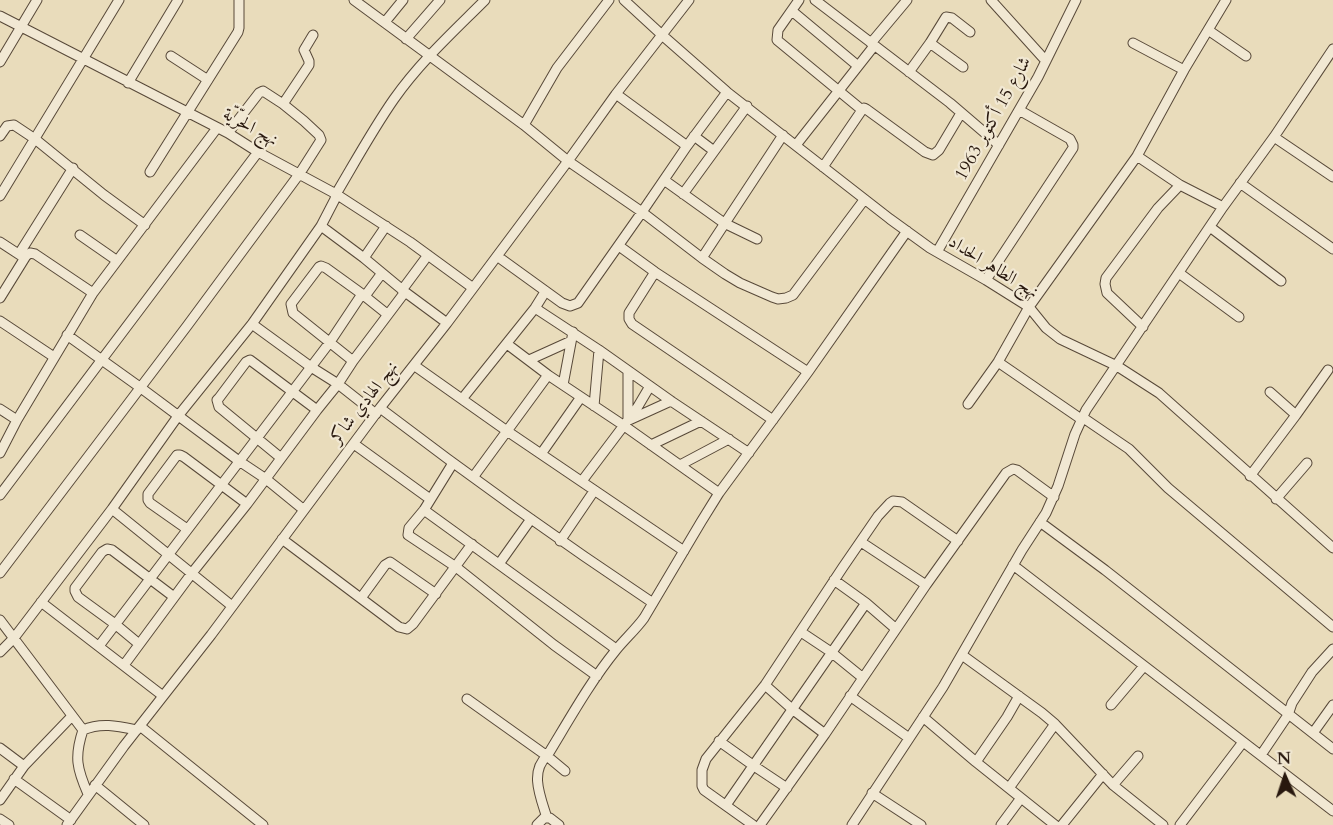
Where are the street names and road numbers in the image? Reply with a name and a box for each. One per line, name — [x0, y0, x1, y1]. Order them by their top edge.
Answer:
street label: شارع 15 أكتوبر 1963 — [951, 54, 1037, 184]
street label: نهج الحرّيّة — [219, 104, 281, 152]
street label: نهج الطاهر الحداد — [944, 232, 1042, 304]
street label: نهج الهادي شاكر — [326, 358, 404, 448]

